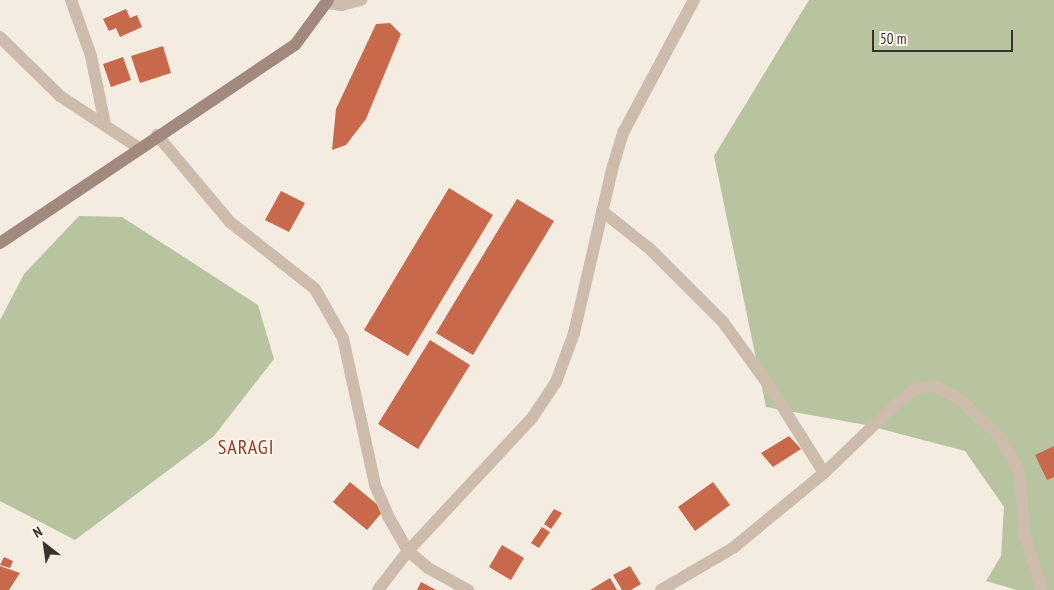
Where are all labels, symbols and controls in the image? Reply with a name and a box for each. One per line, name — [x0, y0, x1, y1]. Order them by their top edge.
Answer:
scale bar — [874, 20, 1015, 52]
text: 50 m — [880, 29, 906, 48]
district label: SARAGI — [217, 435, 275, 459]
north arrow — [20, 520, 70, 570]
text: N — [30, 522, 45, 542]

